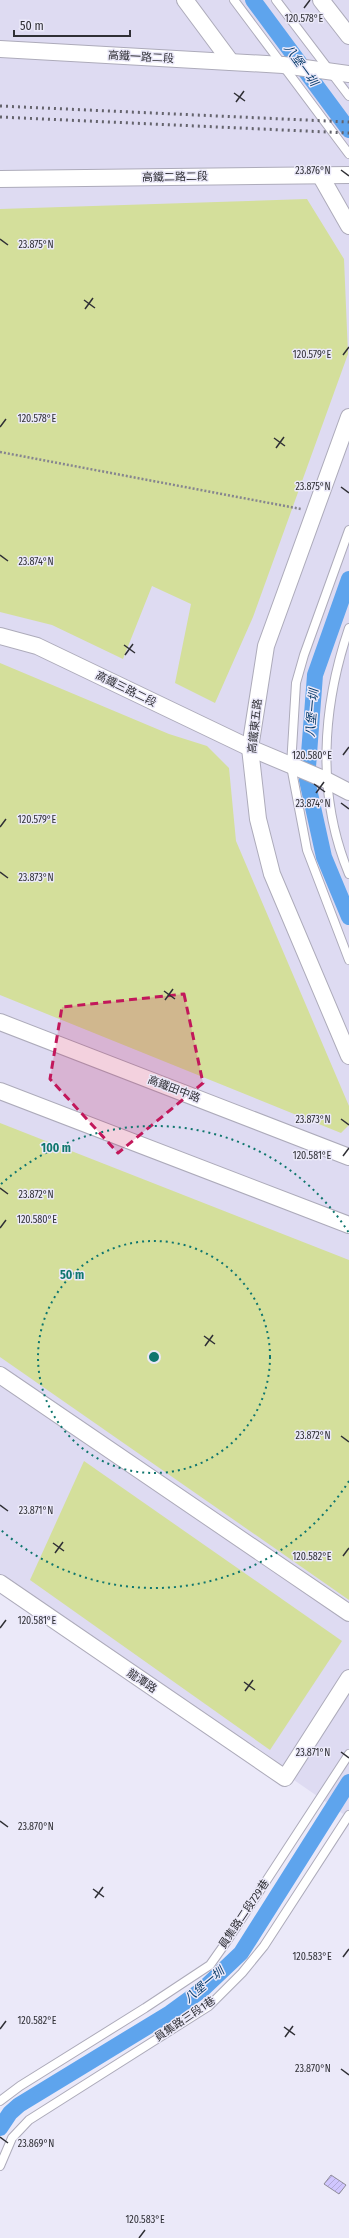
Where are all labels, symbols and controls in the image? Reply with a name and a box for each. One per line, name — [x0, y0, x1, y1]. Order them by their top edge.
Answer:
scale bar — [14, 12, 130, 38]
text: 120.578°E — [285, 13, 323, 25]
text: 50 m — [20, 19, 44, 33]
water label: 八堡一圳 — [281, 41, 322, 90]
street label: 高鐵一路二段 — [108, 49, 174, 65]
text: 23.876°N — [295, 165, 331, 177]
street label: 高鐵二路二段 — [142, 170, 208, 184]
text: 23.875°N — [18, 239, 54, 251]
text: 120.579°E — [293, 349, 331, 361]
text: 120.578°E — [18, 413, 56, 425]
text: 23.875°N — [295, 481, 331, 493]
text: 23.874°N — [18, 556, 54, 568]
street label: 高鐵三路二段 — [93, 669, 159, 709]
water label: 八堡一圳 — [303, 686, 321, 738]
street label: 高鐵東五路 — [246, 698, 264, 754]
text: 120.580°E — [292, 750, 332, 762]
text: 23.874°N — [295, 798, 331, 810]
text: 120.579°E — [18, 814, 56, 826]
text: 23.873°N — [18, 872, 54, 884]
street label: 高鐵田中路 — [146, 1073, 202, 1105]
text: 23.873°N — [295, 1114, 331, 1126]
text: 100 m — [41, 1141, 71, 1155]
text: 120.581°E — [293, 1150, 331, 1162]
text: 23.872°N — [19, 1189, 54, 1201]
text: 120.580°E — [17, 1214, 57, 1226]
text: 50 m — [60, 1268, 84, 1282]
centre of rings — [147, 1350, 161, 1364]
text: 23.872°N — [296, 1430, 331, 1442]
text: 23.871°N — [19, 1505, 53, 1517]
text: 120.582°E — [292, 1551, 332, 1563]
text: 120.581°E — [18, 1615, 56, 1627]
street label: 龍潭路 — [125, 1666, 159, 1696]
text: 23.871°N — [296, 1747, 330, 1759]
text: 23.870°N — [18, 1821, 54, 1833]
street label: 員集路二段729巷 — [216, 1877, 272, 1951]
text: 120.583°E — [292, 1951, 332, 1963]
water label: 八堡一圳 — [181, 1963, 228, 2006]
street label: 員集路三段1巷 — [152, 1994, 218, 2044]
text: 120.582°E — [17, 2015, 57, 2027]
text: 23.870°N — [295, 2063, 331, 2075]
text: 23.869°N — [18, 2138, 54, 2150]
text: 120.583°E — [125, 2214, 165, 2226]

